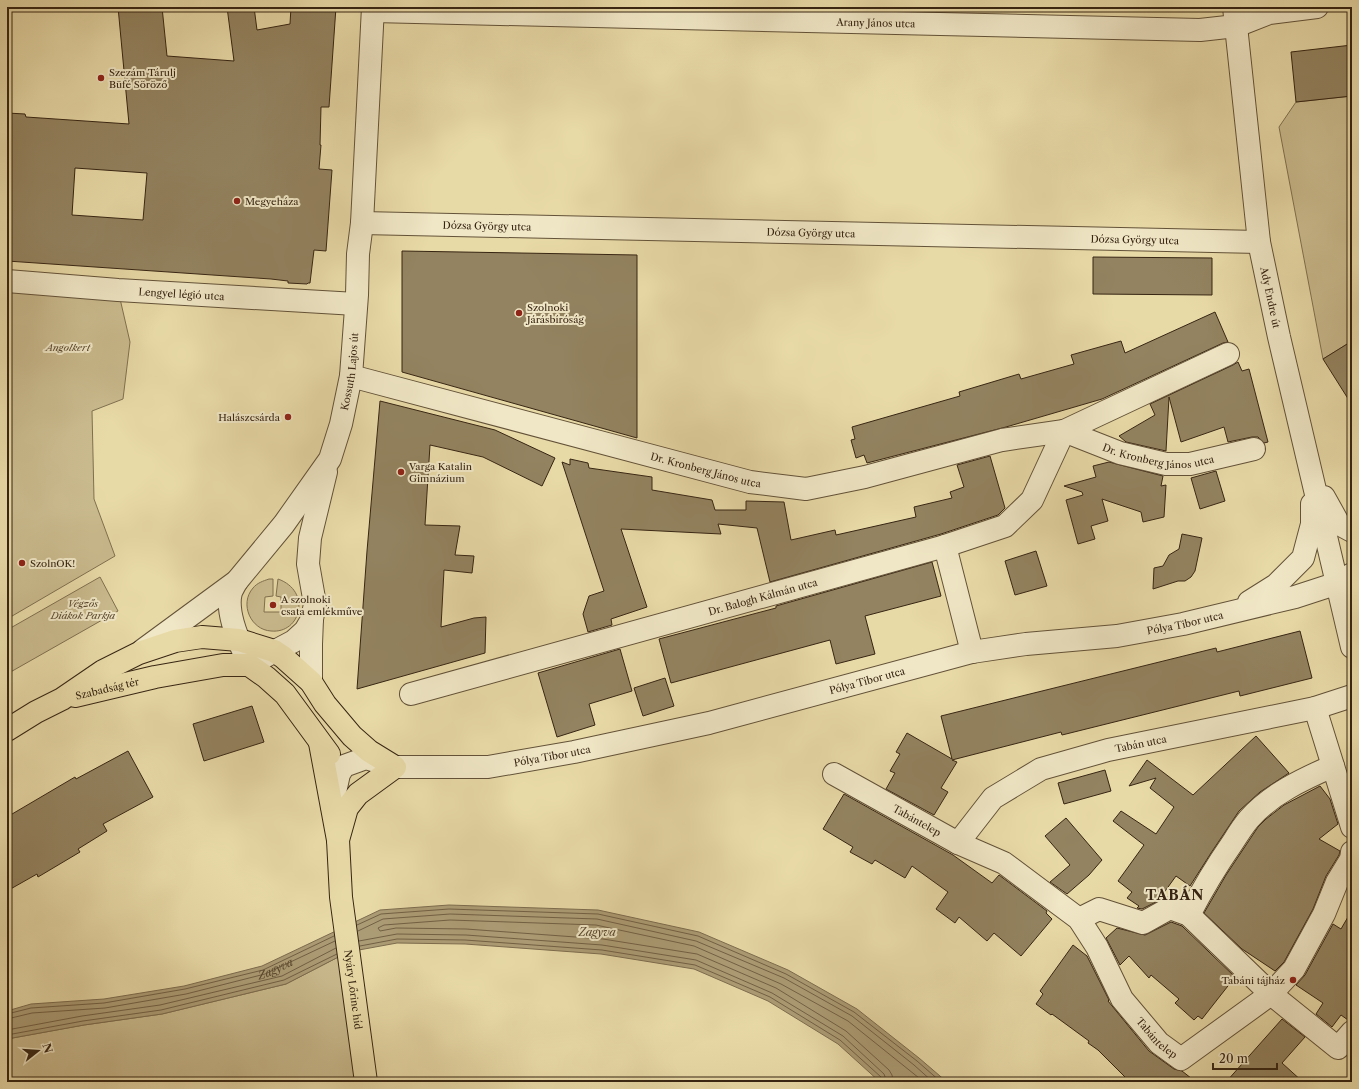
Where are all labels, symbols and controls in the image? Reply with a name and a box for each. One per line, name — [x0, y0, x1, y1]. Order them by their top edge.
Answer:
street label: Arany János utca — [835, 16, 916, 30]
place label: Szezám Tárulj Büfé Söröző — [109, 66, 176, 91]
marker: Szezám Tárulj Büfé Söröző — [96, 73, 106, 83]
place label: Megyeháza — [245, 195, 299, 208]
marker: Megyeháza — [232, 196, 242, 206]
street label: Dózsa György utca — [442, 219, 532, 234]
street label: Dózsa György utca — [766, 226, 856, 240]
street label: Dózsa György utca — [1090, 232, 1180, 247]
street label: Ady Endre út — [1257, 265, 1283, 330]
street label: Lengyel légió utca — [138, 285, 226, 303]
place label: Szolnoki Járásbíróság — [525, 301, 584, 326]
marker: Szolnoki Járásbíróság — [514, 308, 524, 318]
street label: Kossuth Lajos út — [338, 332, 361, 412]
park label: Angolkert — [44, 341, 91, 354]
place label: Halászcsárda — [218, 411, 281, 424]
marker: Halászcsárda — [283, 412, 293, 422]
street label: Dr. Kronberg János utca — [1101, 441, 1216, 471]
street label: Dr. Kronberg János utca — [649, 450, 762, 490]
place label: Varga Katalin Gimnázium — [408, 460, 473, 485]
marker: Varga Katalin Gimnázium — [396, 467, 406, 477]
place label: SzolnOK! — [30, 557, 75, 570]
marker: SzolnOK! — [17, 558, 27, 568]
street label: Dr. Balogh Kálmán utca — [707, 575, 820, 618]
place label: A szolnoki csata emlékműve — [280, 593, 363, 618]
park label: Végzős Diákok Parkja — [50, 597, 115, 622]
marker: A szolnoki csata emlékműve — [268, 600, 278, 610]
street label: Pólya Tibor utca — [1146, 608, 1225, 637]
street label: Pólya Tibor utca — [828, 664, 907, 697]
street label: Szabadság tér — [74, 675, 141, 703]
street label: Tabán utca — [1114, 732, 1168, 755]
street label: Pólya Tibor utca — [513, 742, 592, 769]
street label: Tabántelep — [890, 802, 943, 839]
district label: TABÁN — [1146, 885, 1204, 904]
water label: Zagyva — [577, 925, 616, 939]
street label: Nyáry Lőrinc híd — [341, 949, 365, 1030]
water label: Zagyva — [255, 955, 296, 983]
place label: Tabáni tájház — [1222, 974, 1285, 987]
marker: Tabáni tájház — [1288, 975, 1298, 985]
street label: Tabántelep — [1133, 1015, 1180, 1061]
north arrow — [18, 1031, 58, 1071]
text: N — [39, 1041, 56, 1055]
scale bar — [1213, 1045, 1277, 1071]
text: 20 m — [1219, 1051, 1248, 1066]

